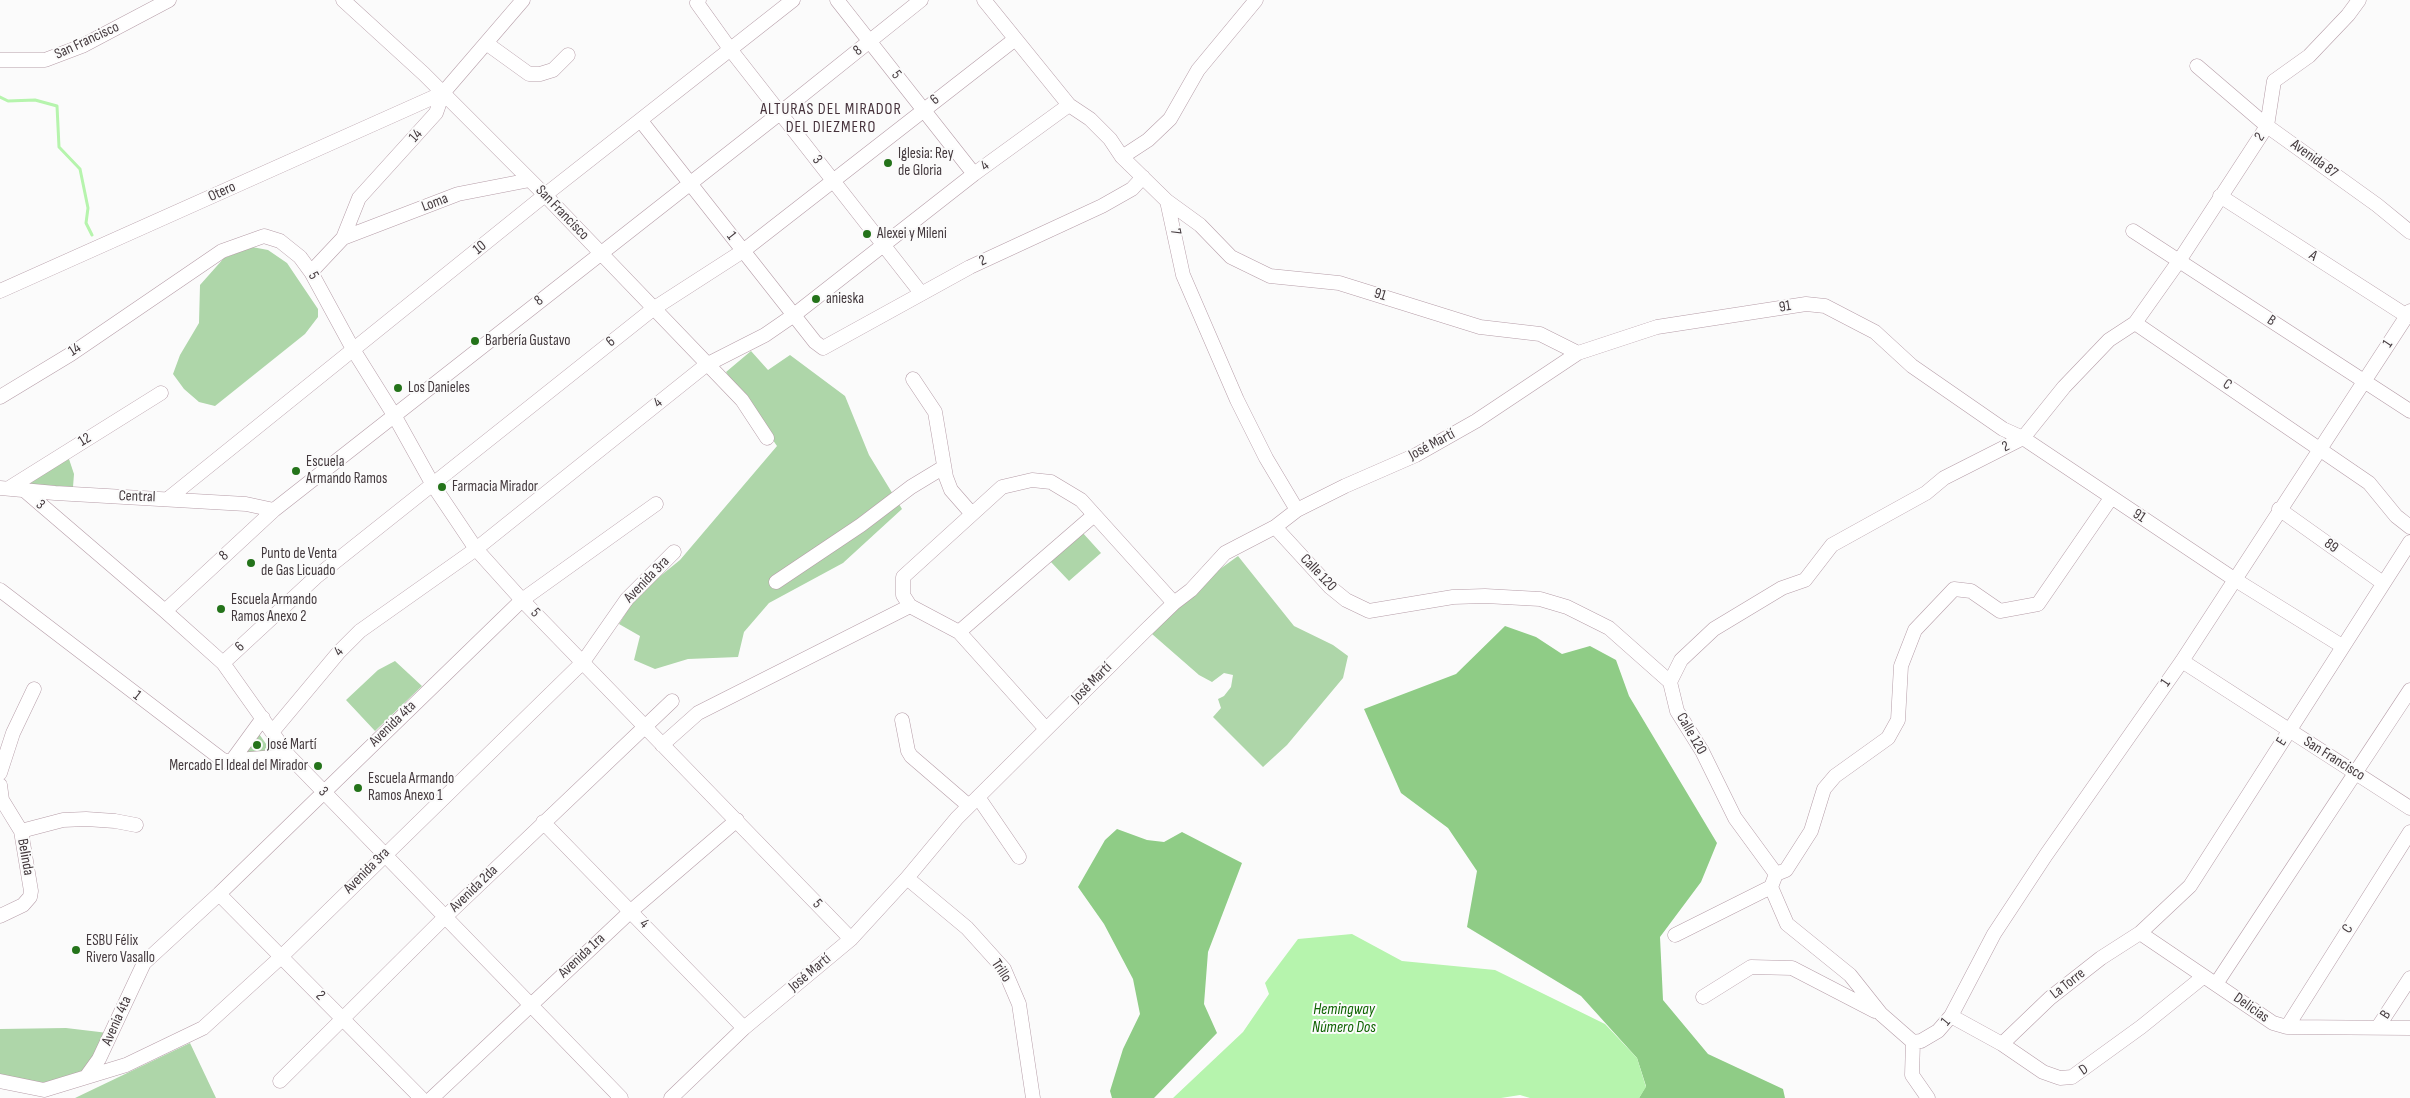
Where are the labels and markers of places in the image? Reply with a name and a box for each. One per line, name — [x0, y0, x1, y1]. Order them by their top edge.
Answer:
place label: Iglesia: Rey de Gloria — [898, 145, 953, 180]
marker: Iglesia: Rey de Gloria — [882, 157, 894, 169]
place label: Alexei y Mileni — [877, 225, 947, 243]
marker: Alexei y Mileni — [861, 228, 873, 240]
place label: anieska — [826, 290, 864, 308]
marker: anieska — [810, 293, 822, 305]
place label: Barbería Gustavo — [485, 332, 571, 350]
marker: Barbería Gustavo — [469, 335, 481, 347]
place label: Los Danieles — [408, 379, 470, 397]
marker: Los Danieles — [392, 382, 404, 394]
place label: Escuela Armando Ramos — [306, 453, 387, 488]
marker: Escuela Armando Ramos — [290, 465, 302, 477]
place label: Farmacia Mirador — [452, 478, 538, 496]
marker: Farmacia Mirador — [436, 481, 448, 493]
place label: Punto de Venta de Gas Licuado — [261, 545, 337, 580]
marker: Punto de Venta de Gas Licuado — [245, 557, 257, 569]
place label: Escuela Armando Ramos Anexo 2 — [231, 591, 317, 626]
marker: Escuela Armando Ramos Anexo 2 — [215, 603, 227, 615]
place label: José Martí — [267, 736, 317, 754]
marker: José Martí — [251, 739, 263, 751]
place label: Mercado El Ideal del Mirador — [169, 757, 308, 775]
marker: Mercado El Ideal del Mirador — [312, 760, 324, 772]
place label: Escuela Armando Ramos Anexo 1 — [368, 770, 454, 805]
marker: Escuela Armando Ramos Anexo 1 — [352, 782, 364, 794]
place label: ESBU Félix Rivero Vasallo — [86, 932, 155, 967]
marker: ESBU Félix Rivero Vasallo — [70, 944, 82, 956]

